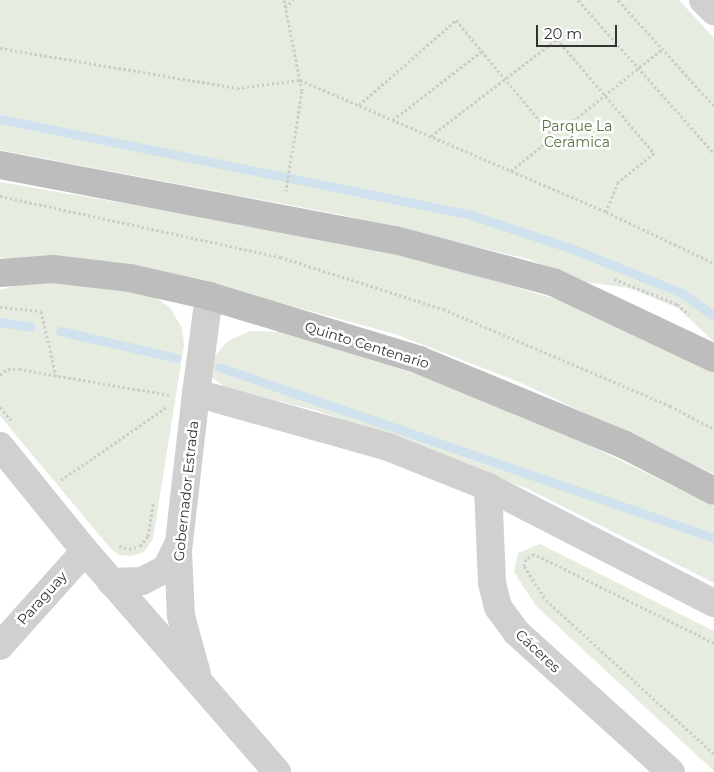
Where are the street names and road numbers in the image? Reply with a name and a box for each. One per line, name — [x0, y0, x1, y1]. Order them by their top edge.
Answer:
street label: Quinto Centenario — [303, 318, 431, 372]
street label: Gobernador Estrada — [170, 420, 202, 562]
street label: Paraguay — [14, 568, 70, 628]
street label: Cáceres — [512, 626, 564, 676]

